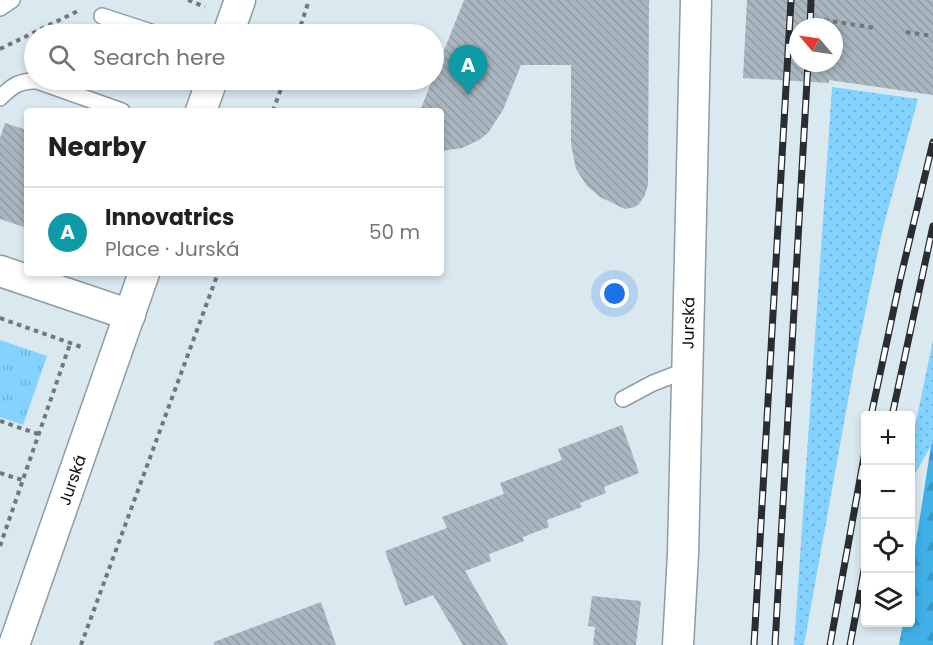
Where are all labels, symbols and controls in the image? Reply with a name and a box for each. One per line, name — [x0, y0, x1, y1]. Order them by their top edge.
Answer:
north arrow — [789, 18, 843, 72]
search box — [24, 24, 444, 90]
icon: search — [45, 41, 78, 74]
text: Search here — [93, 42, 226, 73]
pin: A — [448, 46, 488, 95]
text: Nearby — [48, 129, 146, 165]
text: Innovatrics — [105, 202, 234, 233]
text: A — [60, 218, 75, 246]
text: 50 m — [369, 218, 420, 246]
text: Place · Jurská — [105, 235, 240, 263]
your location — [600, 279, 629, 308]
street label: Jurská — [677, 297, 700, 349]
map controls — [861, 411, 915, 627]
button: + — [861, 411, 915, 465]
street label: Jurská — [53, 452, 92, 509]
button: − — [861, 465, 915, 519]
button: locate — [861, 519, 915, 573]
button: layers — [861, 573, 915, 627]

